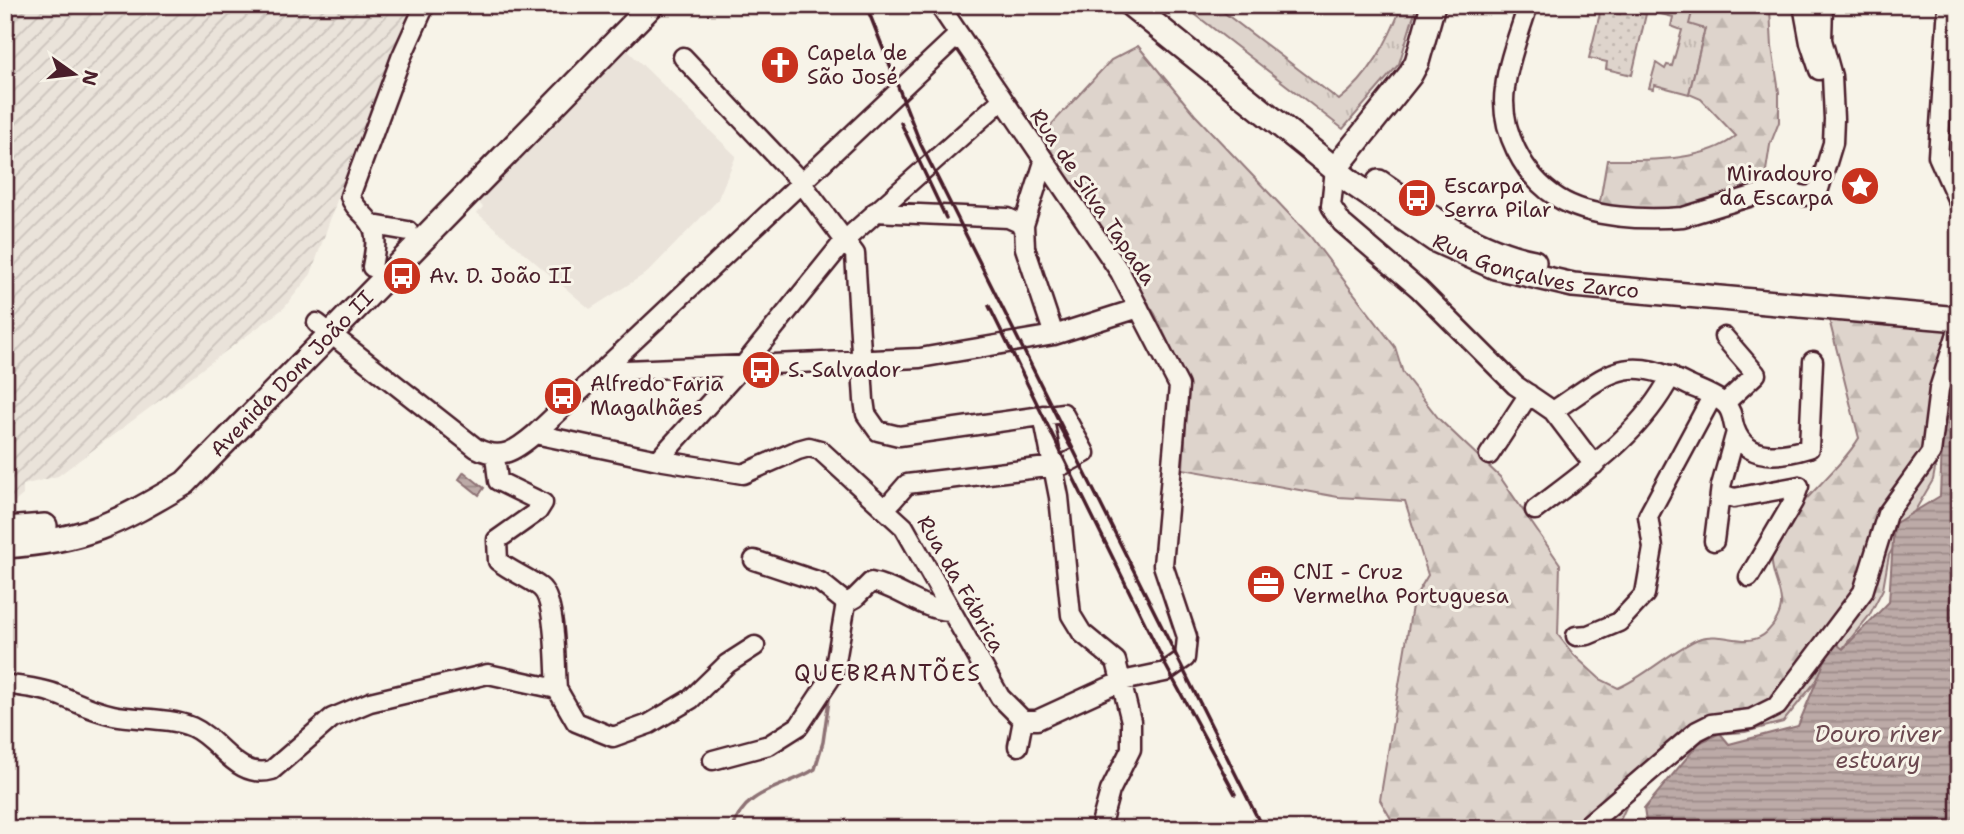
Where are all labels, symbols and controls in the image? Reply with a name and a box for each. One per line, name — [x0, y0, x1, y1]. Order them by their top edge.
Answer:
north arrow — [38, 38, 108, 108]
place label: Capela de São José — [807, 39, 908, 91]
church icon: Capela de São José — [759, 44, 801, 86]
text: N — [76, 68, 104, 88]
street label: Rua de Silva Tapada — [1023, 103, 1163, 291]
place label: Miradouro da Escarpa — [1719, 160, 1833, 212]
place icon: Miradouro da Escarpa — [1839, 165, 1881, 207]
place label: Escarpa Serra Pilar — [1444, 172, 1552, 224]
bus stop icon: Escarpa Serra Pilar — [1396, 177, 1438, 219]
street label: Rua Gonçalves Zarco — [1428, 227, 1640, 305]
bus stop icon: Av. D. João II — [381, 255, 423, 297]
place label: Av. D. João II — [429, 262, 572, 290]
street label: Avenida Dom João II — [204, 284, 380, 463]
bus stop icon: S. Salvador — [740, 349, 782, 391]
place label: S. Salvador — [788, 356, 901, 384]
place label: Alfredo Faria Magalhães — [590, 370, 723, 422]
bus stop icon: Alfredo Faria Magalhães — [542, 375, 584, 417]
street label: Rua da Fábrica — [910, 510, 1012, 658]
place label: CNI - Cruz Vermelha Portuguesa — [1293, 558, 1509, 610]
office icon: CNI - Cruz Vermelha Portuguesa — [1245, 563, 1287, 605]
district label: QUEBRANTÕES — [794, 657, 982, 688]
water label: Douro river estuary — [1815, 719, 1943, 775]

